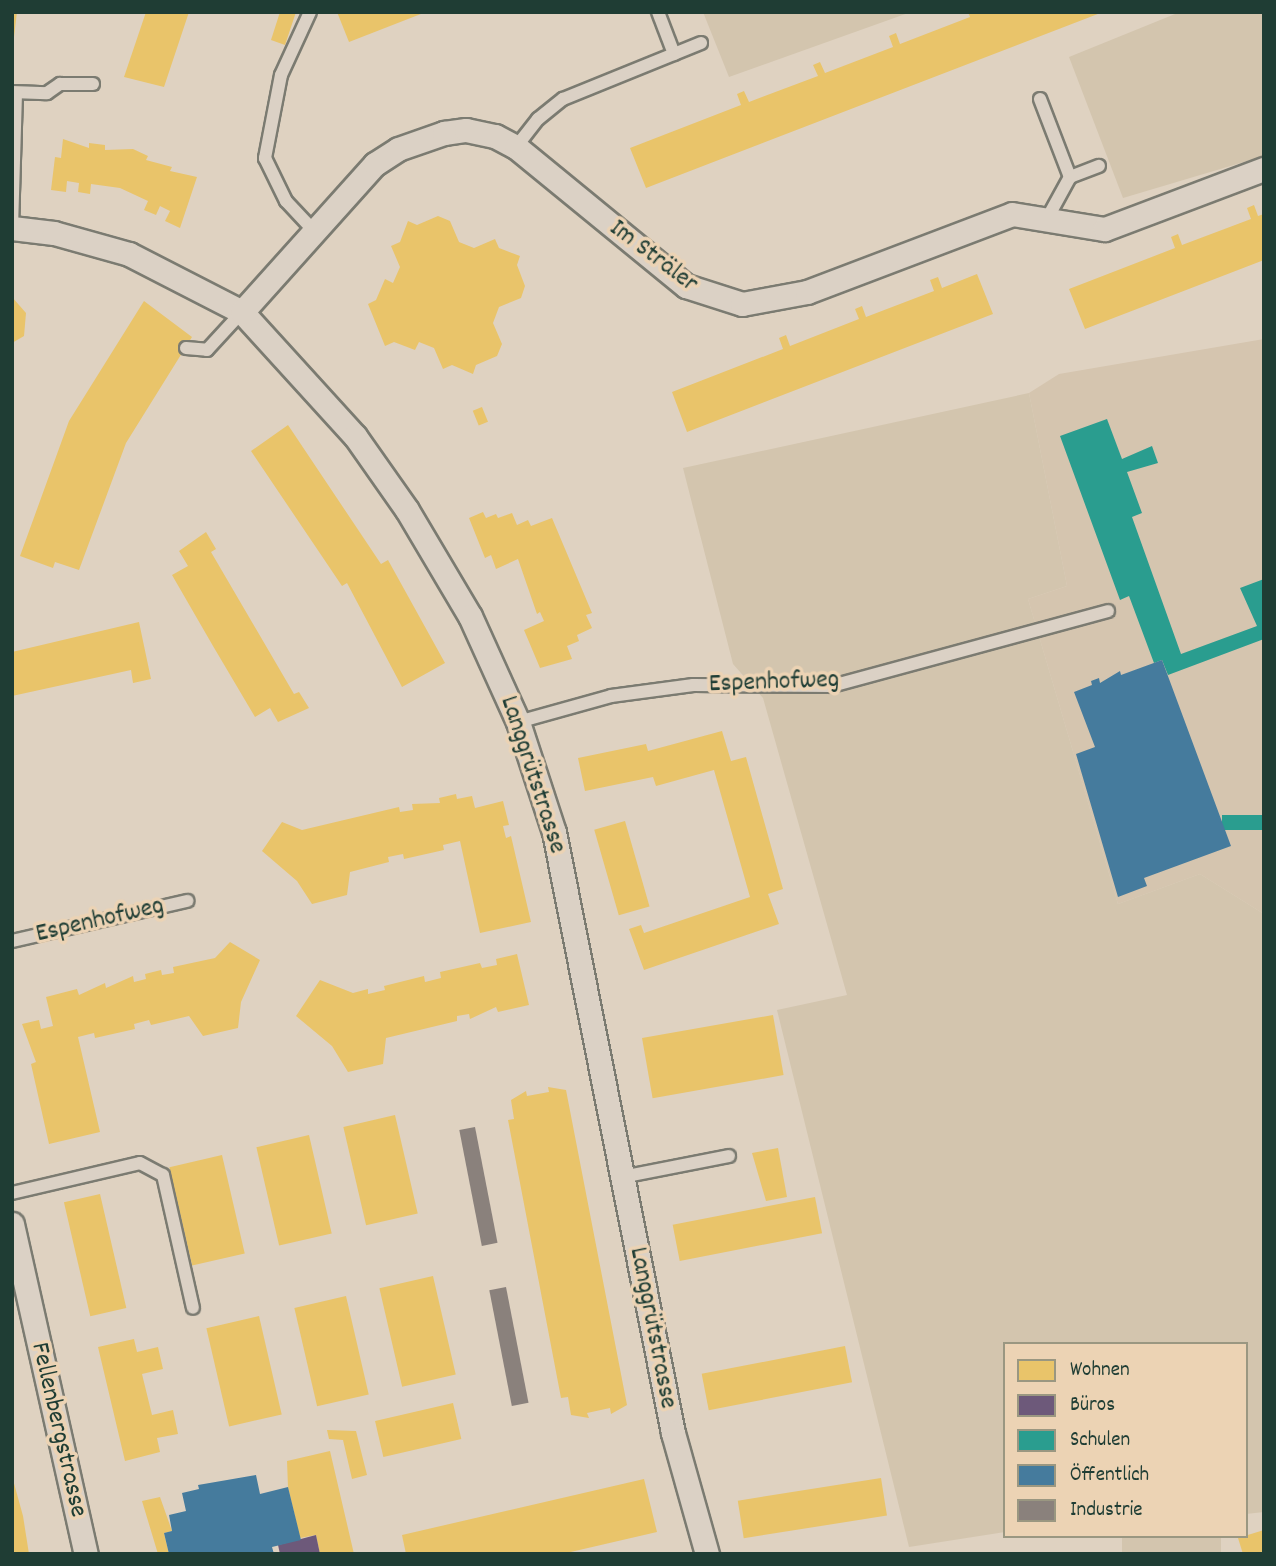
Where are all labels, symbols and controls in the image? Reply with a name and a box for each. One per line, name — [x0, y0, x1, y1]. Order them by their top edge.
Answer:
street label: Im Sträler — [603, 214, 703, 300]
street label: Espenhofweg — [708, 665, 840, 701]
street label: Langgrütstrasse — [492, 692, 572, 858]
street label: Espenhofweg — [33, 891, 167, 951]
street label: Langgrütstrasse — [621, 1245, 683, 1411]
street label: Fellenbergstrasse — [23, 1340, 93, 1520]
legend — [1003, 1342, 1248, 1538]
text: Wohnen — [1070, 1356, 1130, 1386]
text: Büros — [1070, 1391, 1115, 1421]
text: Schulen — [1070, 1426, 1130, 1456]
text: Öffentlich — [1070, 1461, 1149, 1491]
text: Industrie — [1070, 1496, 1143, 1526]

